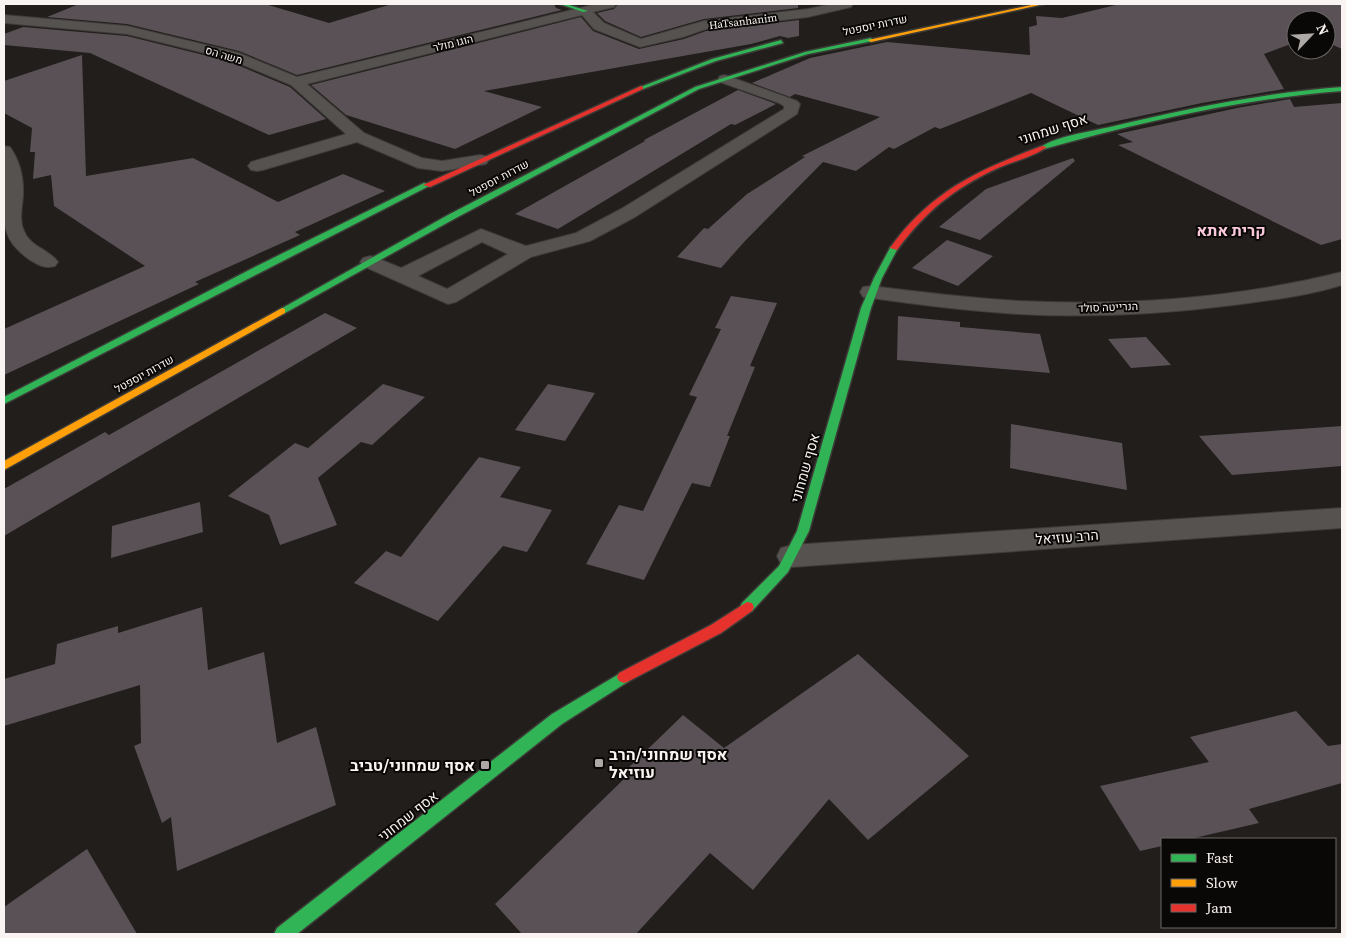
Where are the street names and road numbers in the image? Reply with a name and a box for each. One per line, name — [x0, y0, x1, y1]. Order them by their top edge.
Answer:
street label: HaTsanhanim — [708, 10, 778, 33]
street label: שדרות יוספטל — [842, 11, 909, 40]
street label: הוגו מולר — [431, 31, 475, 56]
street label: משה הס — [203, 43, 244, 68]
street label: אסף שמחוני — [1016, 108, 1090, 150]
street label: שדרות יוספטל — [467, 156, 532, 200]
street label: הנרייטה סולד — [1078, 299, 1138, 316]
street label: שדרות יוספטל — [112, 352, 177, 397]
street label: אסף שמחוני — [786, 431, 824, 505]
street label: הרב עוזיאל — [1035, 525, 1099, 549]
street label: אסף שמחוני — [374, 786, 442, 846]

